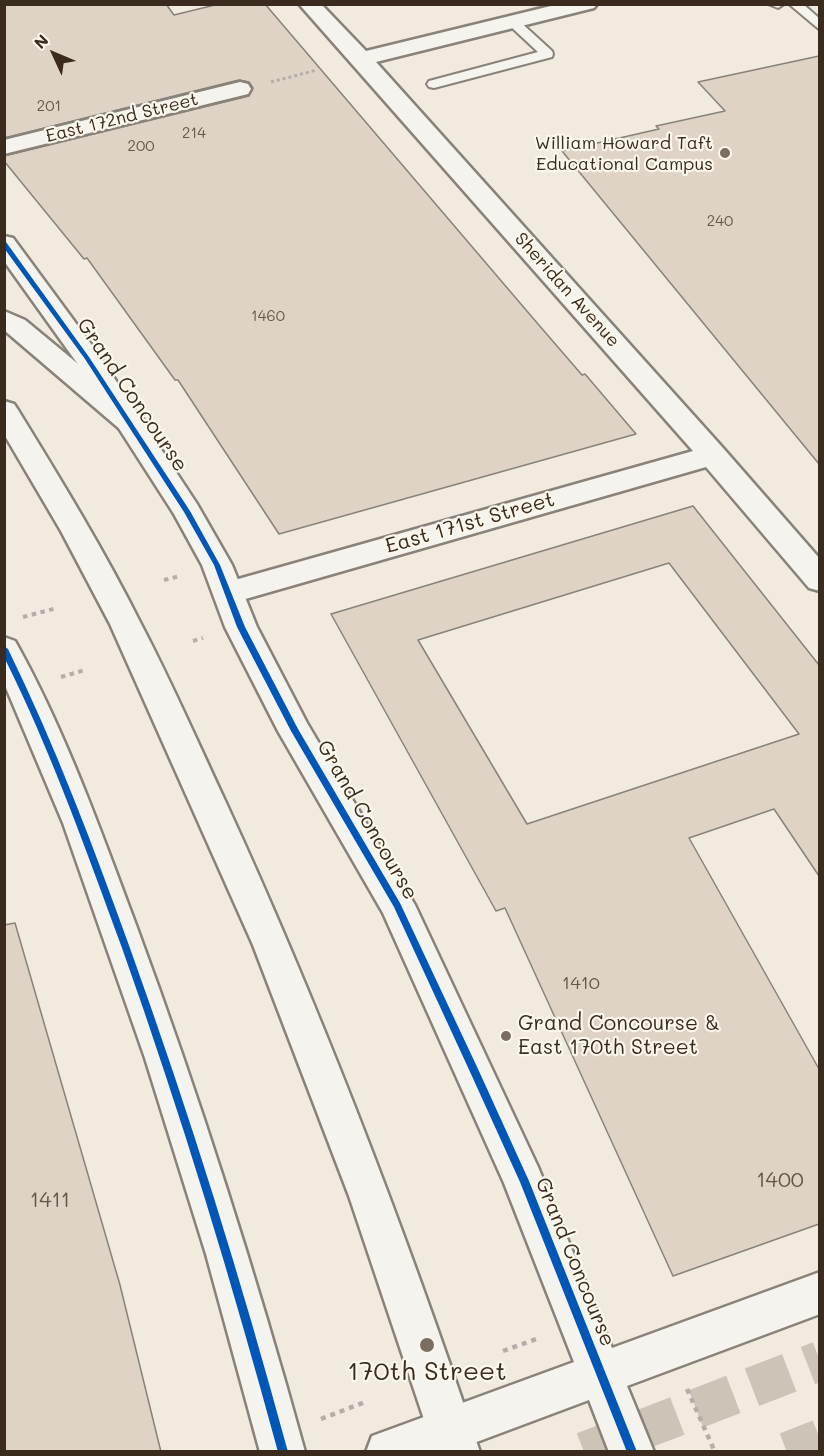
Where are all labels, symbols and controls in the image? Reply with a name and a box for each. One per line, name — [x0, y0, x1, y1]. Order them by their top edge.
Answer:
north arrow — [24, 24, 84, 84]
text: N — [29, 29, 52, 53]
street label: East 172nd Street — [43, 89, 201, 147]
house number: 201 — [37, 97, 61, 115]
house number: 214 — [182, 124, 206, 142]
place label: William Howard Taft Educational Campus — [535, 132, 713, 174]
house number: 200 — [128, 137, 154, 155]
marker: William Howard Taft Educational Campus — [718, 146, 732, 160]
house number: 240 — [707, 212, 733, 230]
street label: Sheridan Avenue — [510, 228, 624, 352]
house number: 1460 — [251, 307, 285, 325]
street label: Grand Concourse — [71, 313, 193, 477]
street label: East 171st Street — [383, 487, 557, 559]
street label: Grand Concourse — [311, 736, 423, 904]
house number: 1410 — [562, 972, 600, 994]
place label: Grand Concourse & East 170th Street — [518, 1011, 720, 1061]
marker: Grand Concourse & East 170th Street — [499, 1029, 513, 1043]
house number: 1400 — [756, 1168, 804, 1194]
street label: Grand Concourse — [530, 1174, 620, 1350]
house number: 1411 — [30, 1188, 70, 1214]
marker: 170th Street — [418, 1336, 436, 1354]
place label: 170th Street — [347, 1356, 507, 1388]

